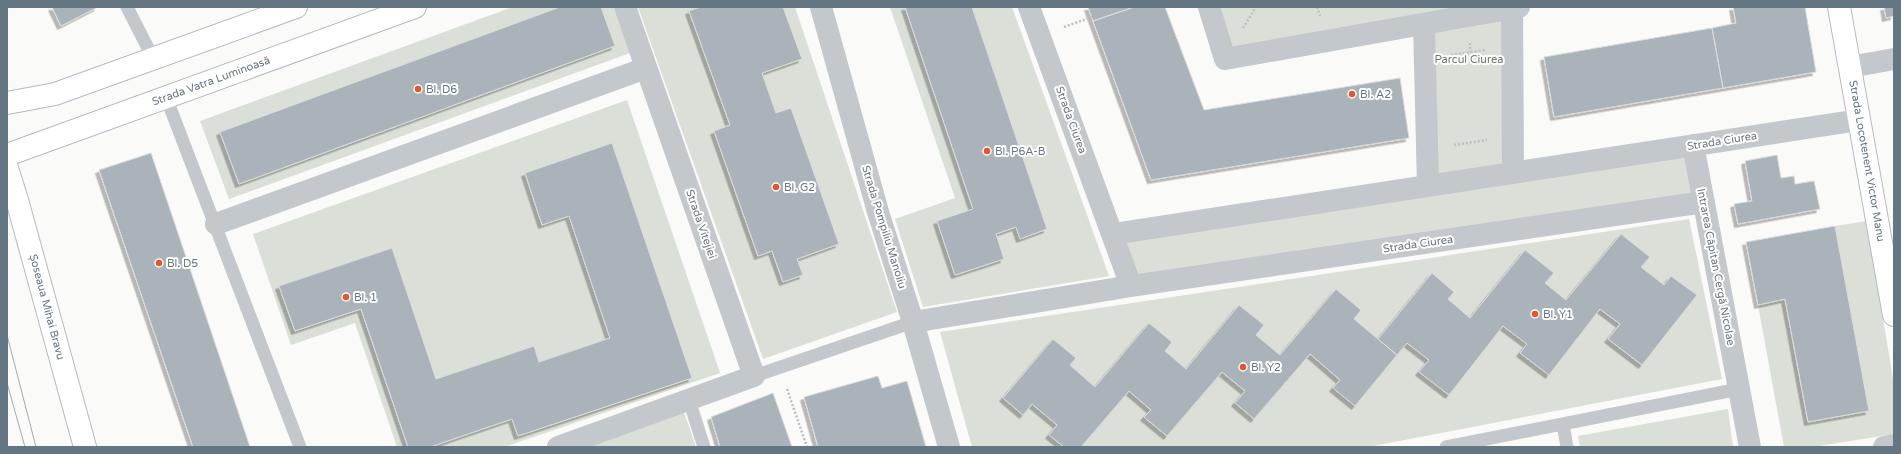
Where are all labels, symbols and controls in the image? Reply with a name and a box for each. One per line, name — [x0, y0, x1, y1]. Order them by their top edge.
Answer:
park label: Parcul Ciurea — [1434, 53, 1504, 66]
street label: Strada Vatra Luminoasă — [150, 54, 272, 108]
street label: Strada Locotenent Victor Manu — [1846, 79, 1888, 243]
place label: Bl. D6 — [426, 83, 457, 96]
marker: Bl. D6 — [413, 84, 423, 94]
street label: Strada Ciurea — [1053, 85, 1089, 155]
place label: Bl. A2 — [1360, 88, 1391, 101]
marker: Bl. A2 — [1347, 89, 1357, 99]
street label: Strada Ciurea — [1686, 129, 1758, 153]
place label: Bl. P6A-B — [995, 145, 1046, 158]
marker: Bl. P6A-B — [982, 146, 992, 156]
street label: Strada Pompiliu Manoliu — [859, 164, 909, 290]
place label: Bl. G2 — [784, 181, 815, 194]
marker: Bl. G2 — [771, 182, 781, 192]
street label: Intrarea Căpitan Cergă Nicolae — [1694, 187, 1738, 347]
street label: Strada Vitejiei — [683, 188, 719, 260]
street label: Strada Ciurea — [1382, 233, 1454, 255]
street label: Șoseaua Mihai Bravu — [27, 253, 67, 361]
place label: Bl. D5 — [167, 257, 198, 270]
marker: Bl. D5 — [154, 258, 164, 268]
place label: Bl. 1 — [354, 291, 377, 304]
marker: Bl. 1 — [341, 292, 351, 302]
place label: Bl. Y1 — [1543, 308, 1573, 321]
marker: Bl. Y1 — [1530, 309, 1540, 319]
place label: Bl. Y2 — [1251, 361, 1281, 374]
marker: Bl. Y2 — [1238, 362, 1248, 372]

